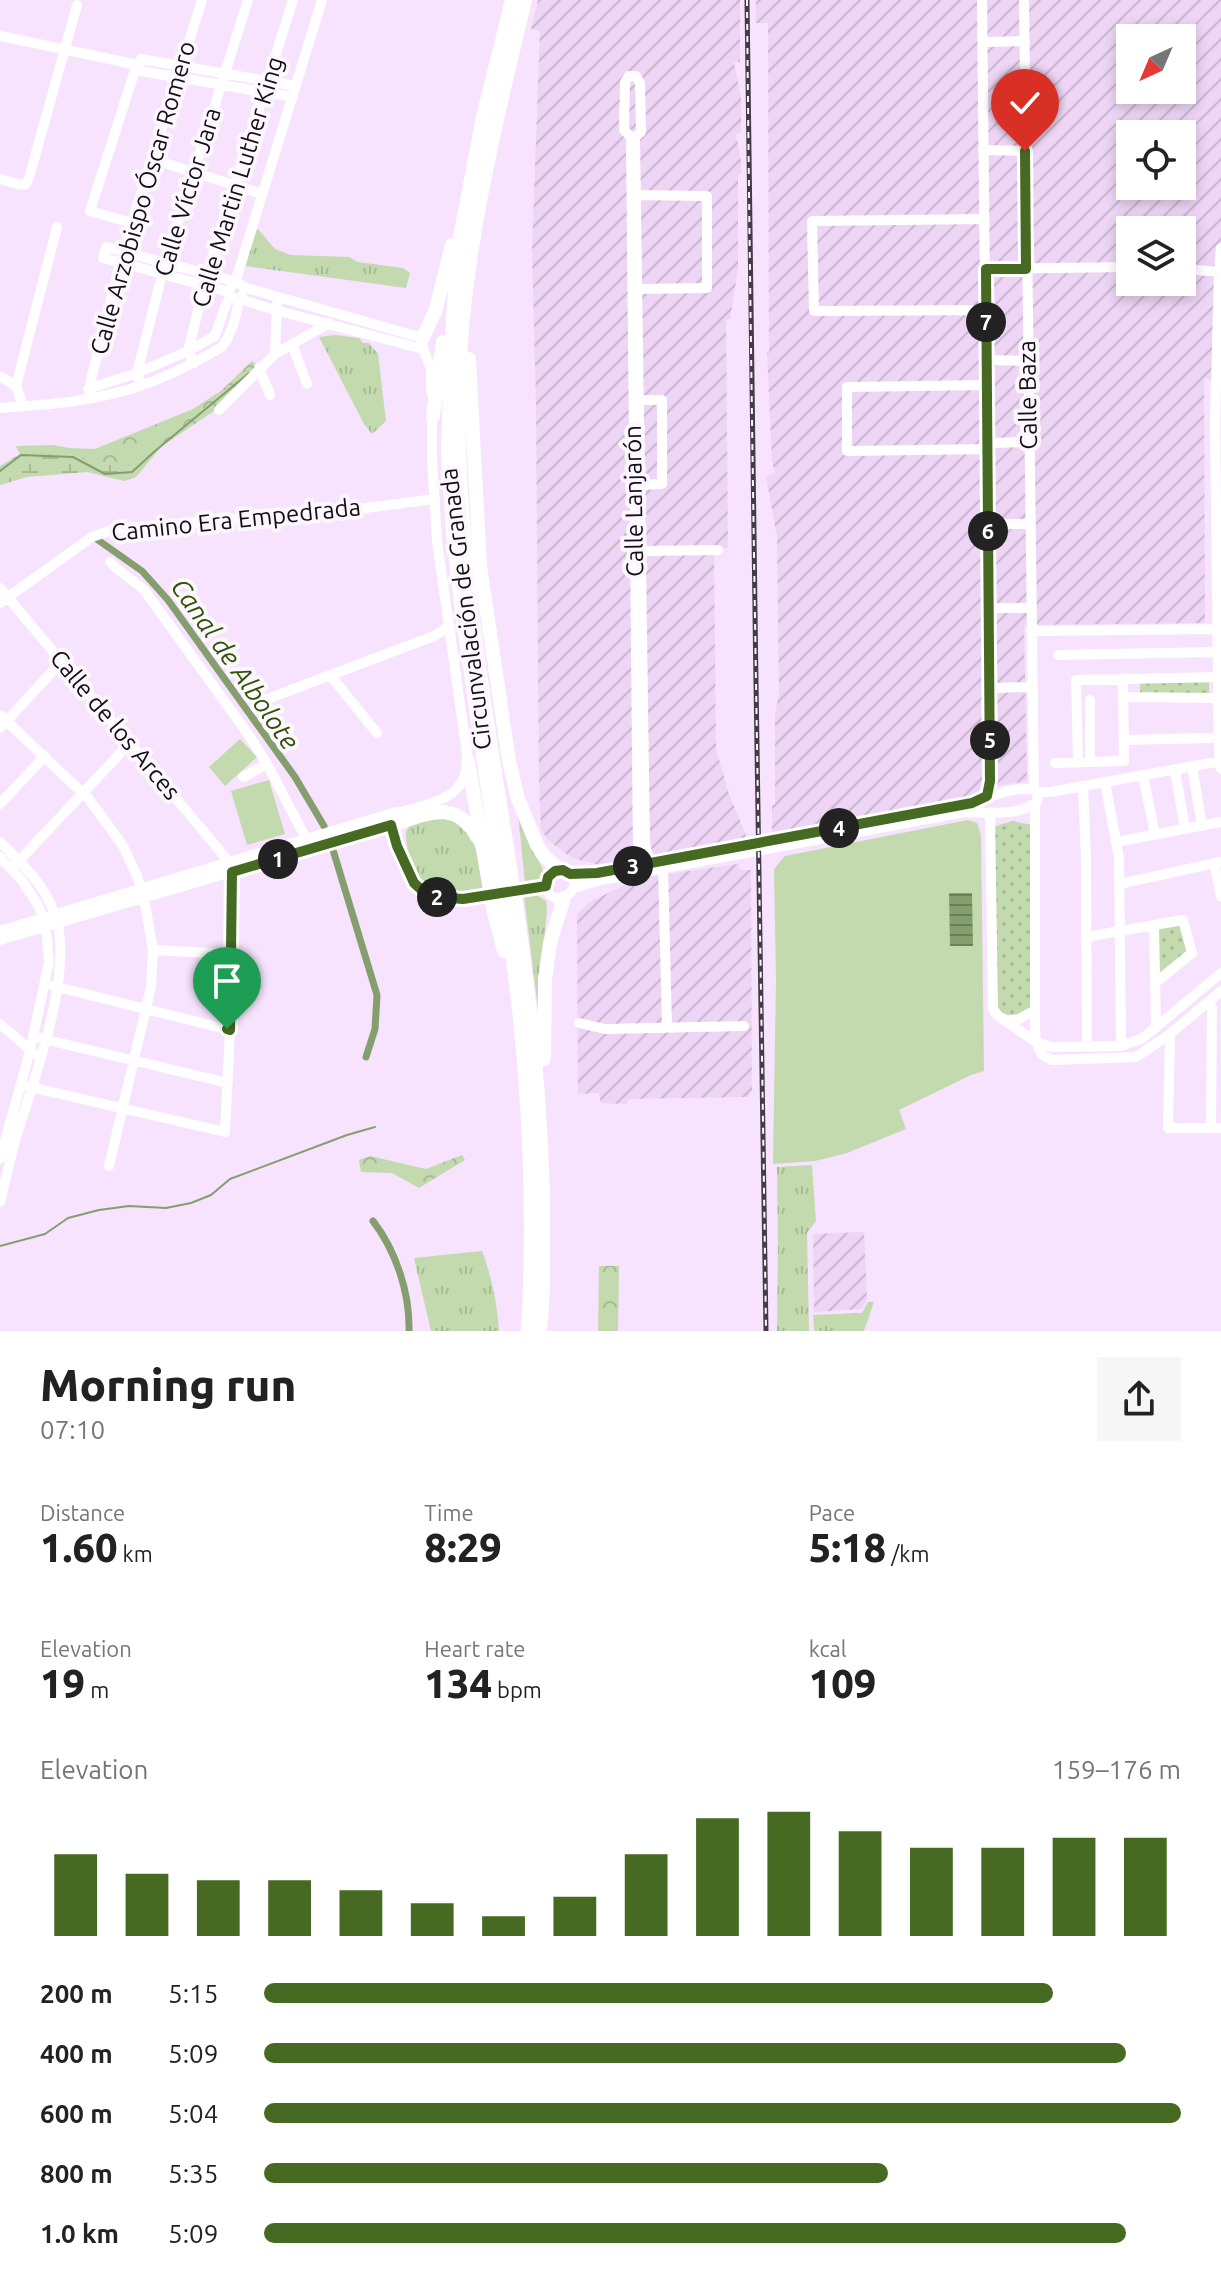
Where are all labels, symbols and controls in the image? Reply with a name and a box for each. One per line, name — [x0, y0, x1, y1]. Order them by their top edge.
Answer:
north arrow — [1116, 24, 1196, 104]
map controls — [1116, 24, 1196, 296]
street label: Calle Arzobispo Óscar Romero — [84, 38, 200, 358]
street label: Calle Martin Luther King — [187, 53, 289, 310]
pin — [991, 69, 1059, 151]
icon: check — [1003, 81, 1047, 125]
street label: Calle Víctor Jara — [149, 104, 226, 279]
button: locate — [1116, 120, 1196, 200]
button: layers — [1116, 216, 1196, 296]
pin: 7 — [966, 302, 1006, 342]
text: 7 — [980, 309, 992, 334]
street label: Calle Baza — [1013, 340, 1042, 450]
street label: Calle Lanjarón — [619, 425, 648, 577]
street label: Circunvalación de Granada — [435, 467, 496, 751]
street label: Camino Era Empedrada — [110, 493, 362, 546]
pin: 6 — [968, 511, 1008, 551]
text: 6 — [982, 518, 994, 543]
water label: Canal de Albolote — [166, 573, 305, 755]
street label: Calle de los Arces — [45, 644, 186, 805]
pin: 5 — [970, 720, 1010, 760]
text: 5 — [984, 727, 996, 752]
pin: 4 — [819, 808, 859, 848]
text: 4 — [833, 815, 845, 840]
pin: 1 — [258, 839, 298, 879]
text: 1 — [272, 846, 284, 871]
pin: 3 — [613, 846, 653, 886]
text: 3 — [627, 853, 639, 878]
pin: 2 — [417, 877, 457, 917]
text: 2 — [431, 884, 443, 909]
pin — [193, 947, 261, 1029]
icon: arrive — [205, 959, 249, 1003]
button: share — [1097, 1357, 1181, 1441]
text: Morning run — [40, 1360, 296, 1409]
text: 07:10 — [40, 1415, 105, 1444]
text: Distance — [40, 1500, 125, 1525]
text: Time — [424, 1500, 474, 1525]
text: Pace — [809, 1500, 855, 1525]
text: 1.60 — [40, 1525, 118, 1570]
text: 8:29 — [424, 1525, 502, 1570]
text: 5:18 — [809, 1525, 886, 1570]
text: km — [118, 1541, 153, 1566]
text: /km — [886, 1541, 929, 1566]
text: Elevation — [40, 1636, 132, 1661]
text: Heart rate — [424, 1636, 526, 1661]
text: kcal — [809, 1636, 847, 1661]
text: 19 — [40, 1661, 85, 1706]
text: 134 — [424, 1661, 492, 1706]
text: 109 — [809, 1661, 876, 1706]
text: m — [85, 1677, 109, 1702]
text: bpm — [492, 1677, 542, 1702]
text: Elevation — [40, 1755, 148, 1784]
text: 159–176 m — [1052, 1755, 1181, 1784]
text: 200 m — [40, 1979, 113, 2008]
text: 5:15 — [168, 1979, 218, 2008]
text: 400 m — [40, 2039, 113, 2068]
text: 5:09 — [168, 2039, 218, 2068]
text: 600 m — [40, 2099, 113, 2128]
text: 5:04 — [168, 2099, 218, 2128]
text: 800 m — [40, 2159, 113, 2188]
text: 5:35 — [168, 2159, 218, 2188]
text: 1.0 km — [40, 2219, 119, 2248]
text: 5:09 — [168, 2219, 218, 2248]

